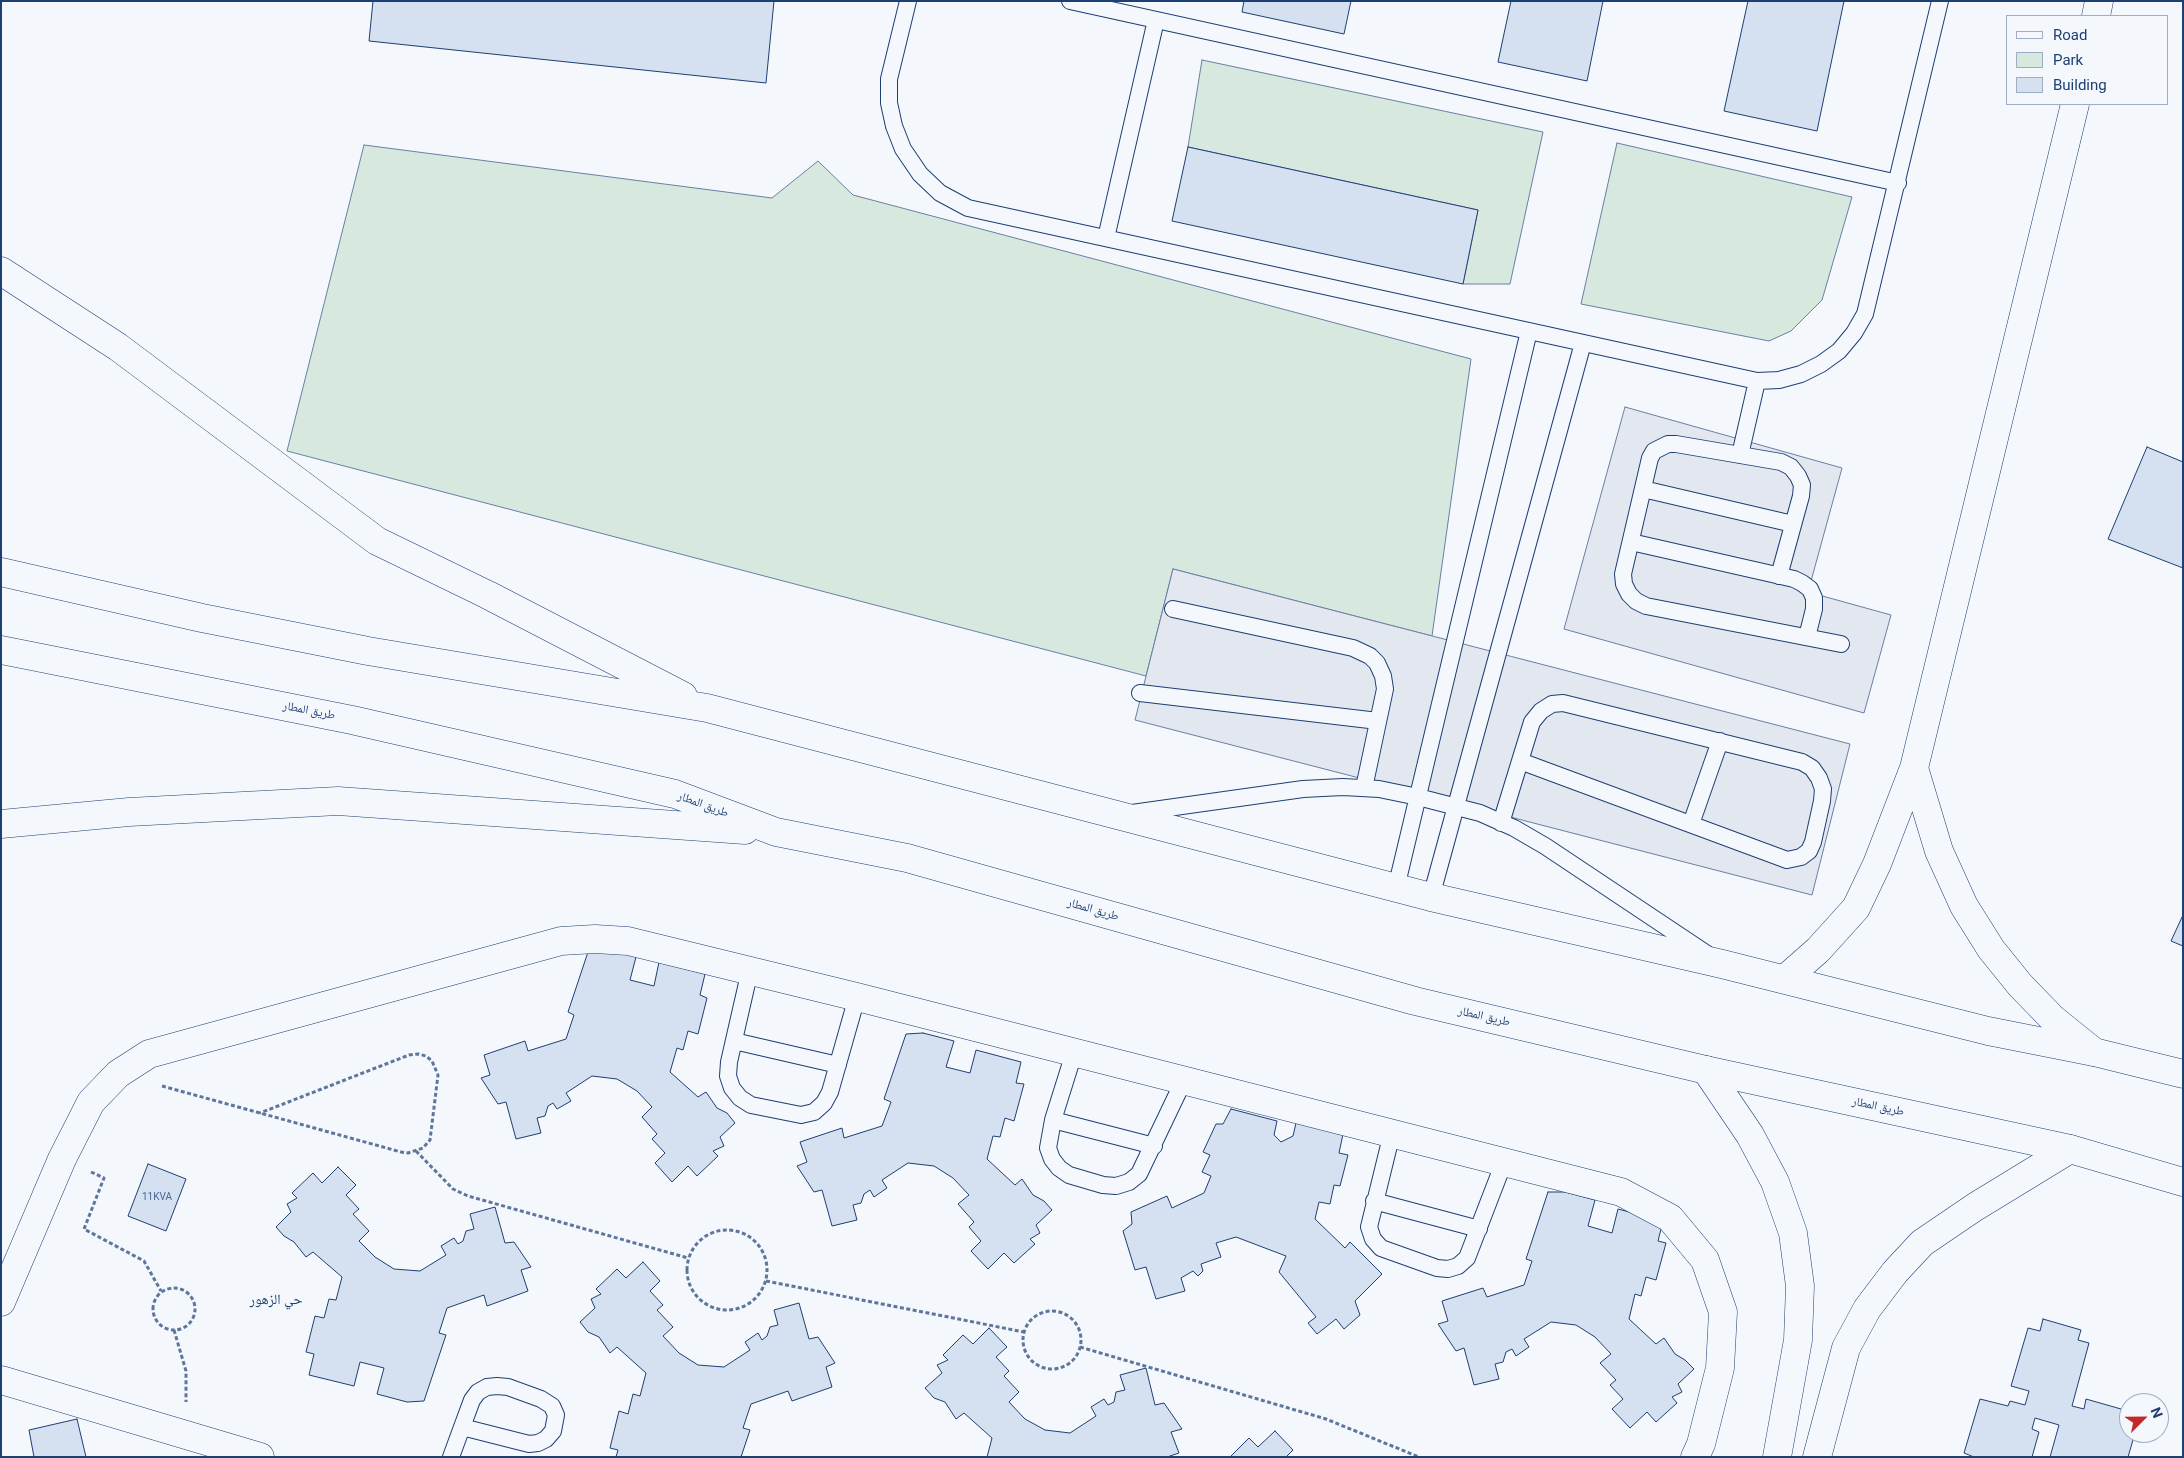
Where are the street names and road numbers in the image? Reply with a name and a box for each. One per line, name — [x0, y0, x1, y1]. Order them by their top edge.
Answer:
street label: طريق المطار — [282, 699, 336, 723]
street label: طريق المطار — [676, 789, 730, 821]
street label: طريق المطار — [1065, 896, 1121, 924]
street label: طريق المطار — [1456, 1004, 1512, 1030]
street label: طريق المطار — [1851, 1094, 1905, 1120]

